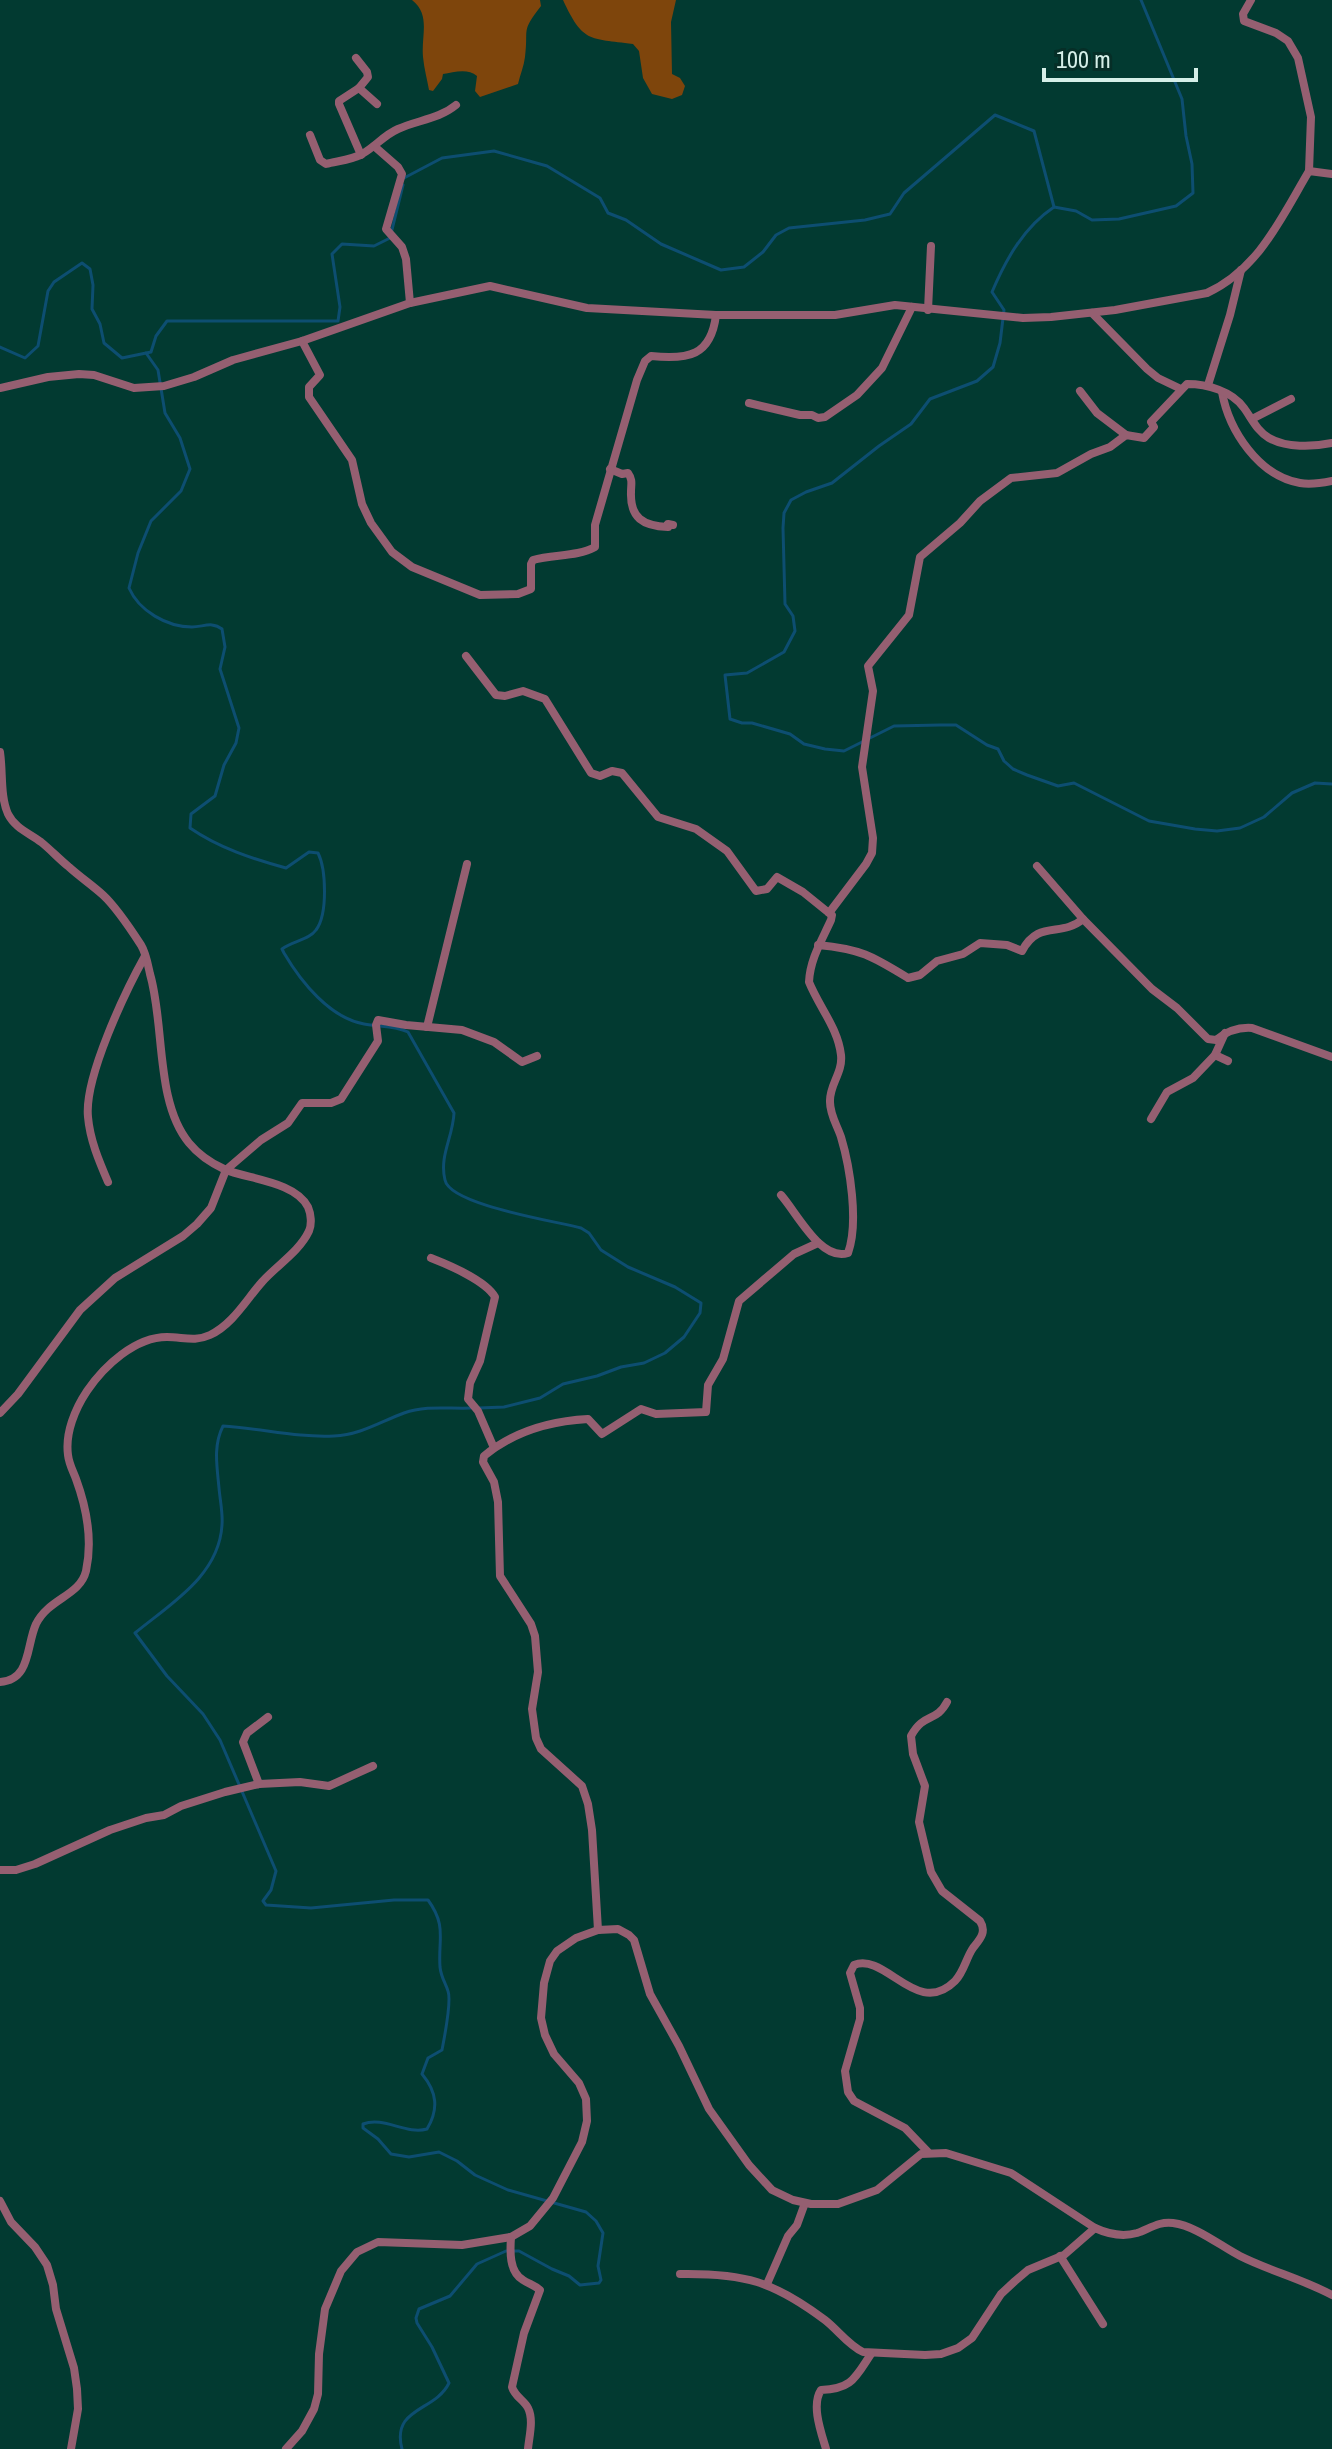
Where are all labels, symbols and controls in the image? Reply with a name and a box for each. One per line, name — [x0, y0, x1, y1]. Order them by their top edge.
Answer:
scale bar — [1044, 32, 1196, 82]
text: 100 m — [1056, 43, 1111, 75]

